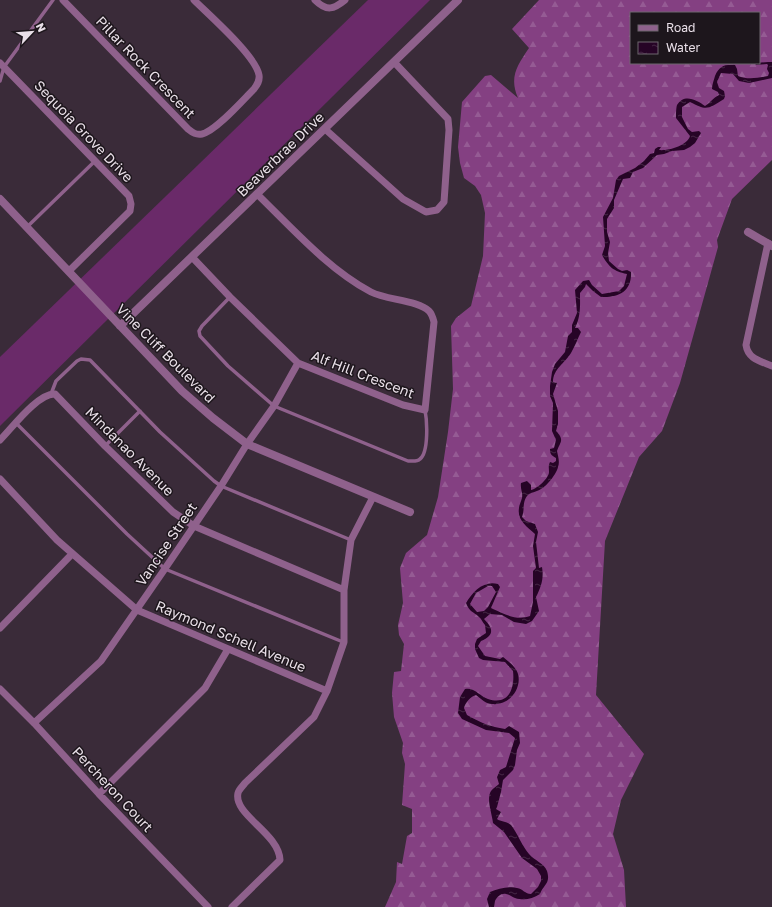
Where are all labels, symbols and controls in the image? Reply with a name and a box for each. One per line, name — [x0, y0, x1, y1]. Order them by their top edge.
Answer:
north arrow — [12, 12, 52, 52]
street label: Pillar Rock Crescent — [93, 12, 199, 122]
legend — [630, 12, 760, 64]
text: Road — [666, 20, 695, 35]
text: N — [34, 21, 49, 34]
text: Water — [666, 40, 700, 55]
street label: Sequoia Grove Drive — [31, 77, 137, 185]
street label: Beaverbrae Drive — [233, 108, 327, 200]
street label: Vine Cliff Boulevard — [113, 300, 219, 406]
street label: Alf Hill Crescent — [309, 347, 417, 401]
street label: Mindanao Avenue — [82, 403, 178, 499]
street label: Vancise Street — [132, 499, 200, 589]
street label: Raymond Schell Avenue — [153, 597, 309, 675]
street label: Percheron Court — [69, 743, 157, 835]

